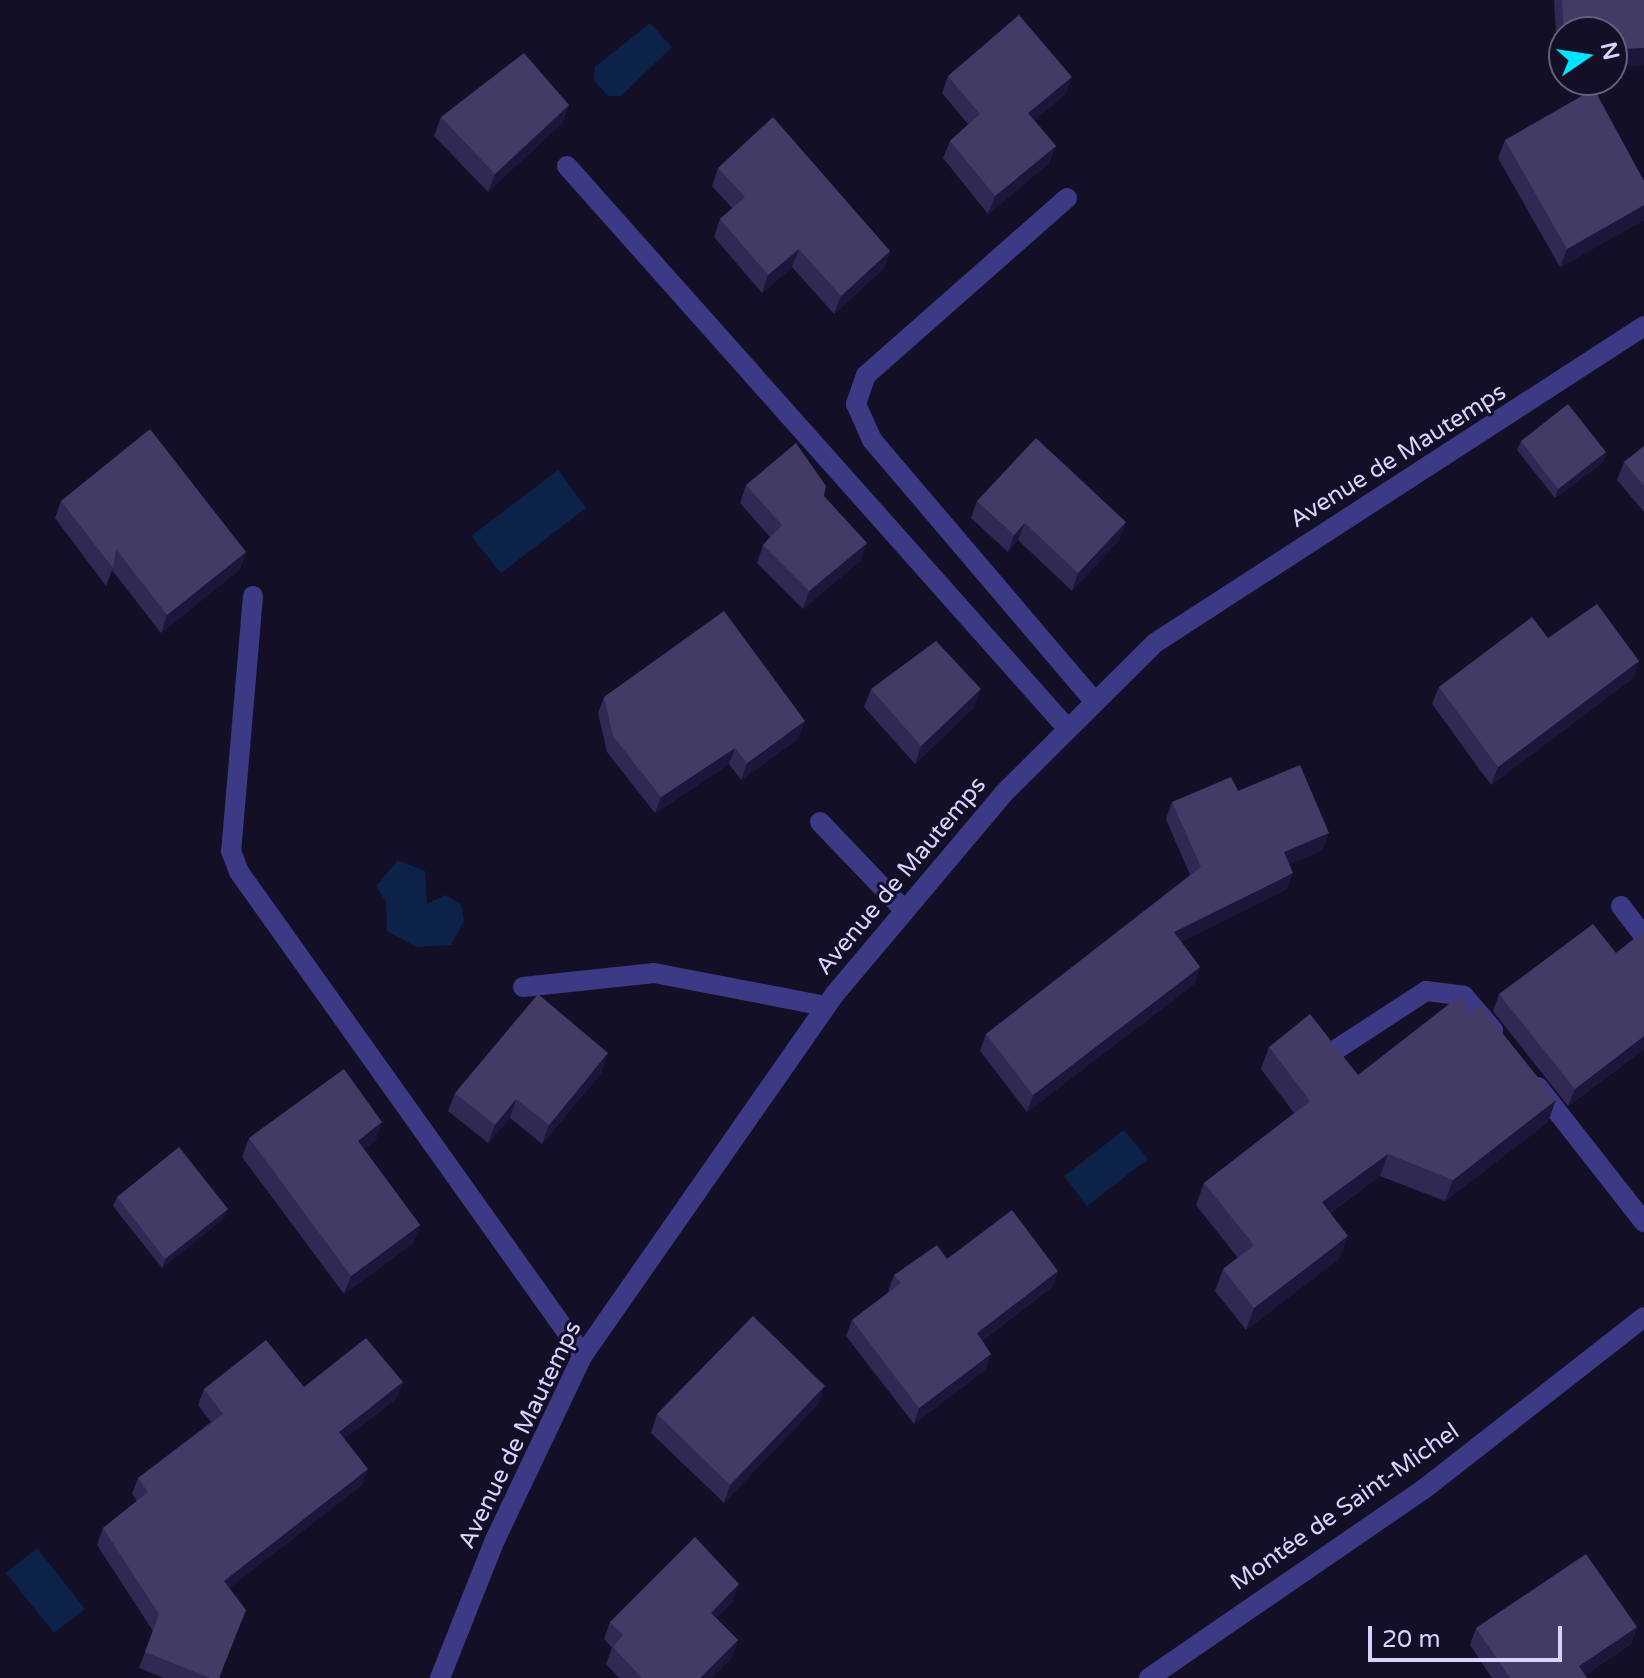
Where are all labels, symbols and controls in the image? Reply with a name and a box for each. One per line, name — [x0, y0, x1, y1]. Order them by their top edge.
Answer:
north arrow — [1548, 16, 1628, 96]
text: N — [1595, 40, 1624, 63]
street label: Avenue de Mautemps — [1285, 378, 1511, 534]
street label: Avenue de Mautemps — [810, 771, 992, 981]
street label: Avenue de Mautemps — [452, 1317, 588, 1553]
street label: Montée de Saint-Michel — [1225, 1417, 1465, 1597]
scale bar — [1372, 1610, 1566, 1660]
text: 20 m — [1382, 1625, 1440, 1654]

